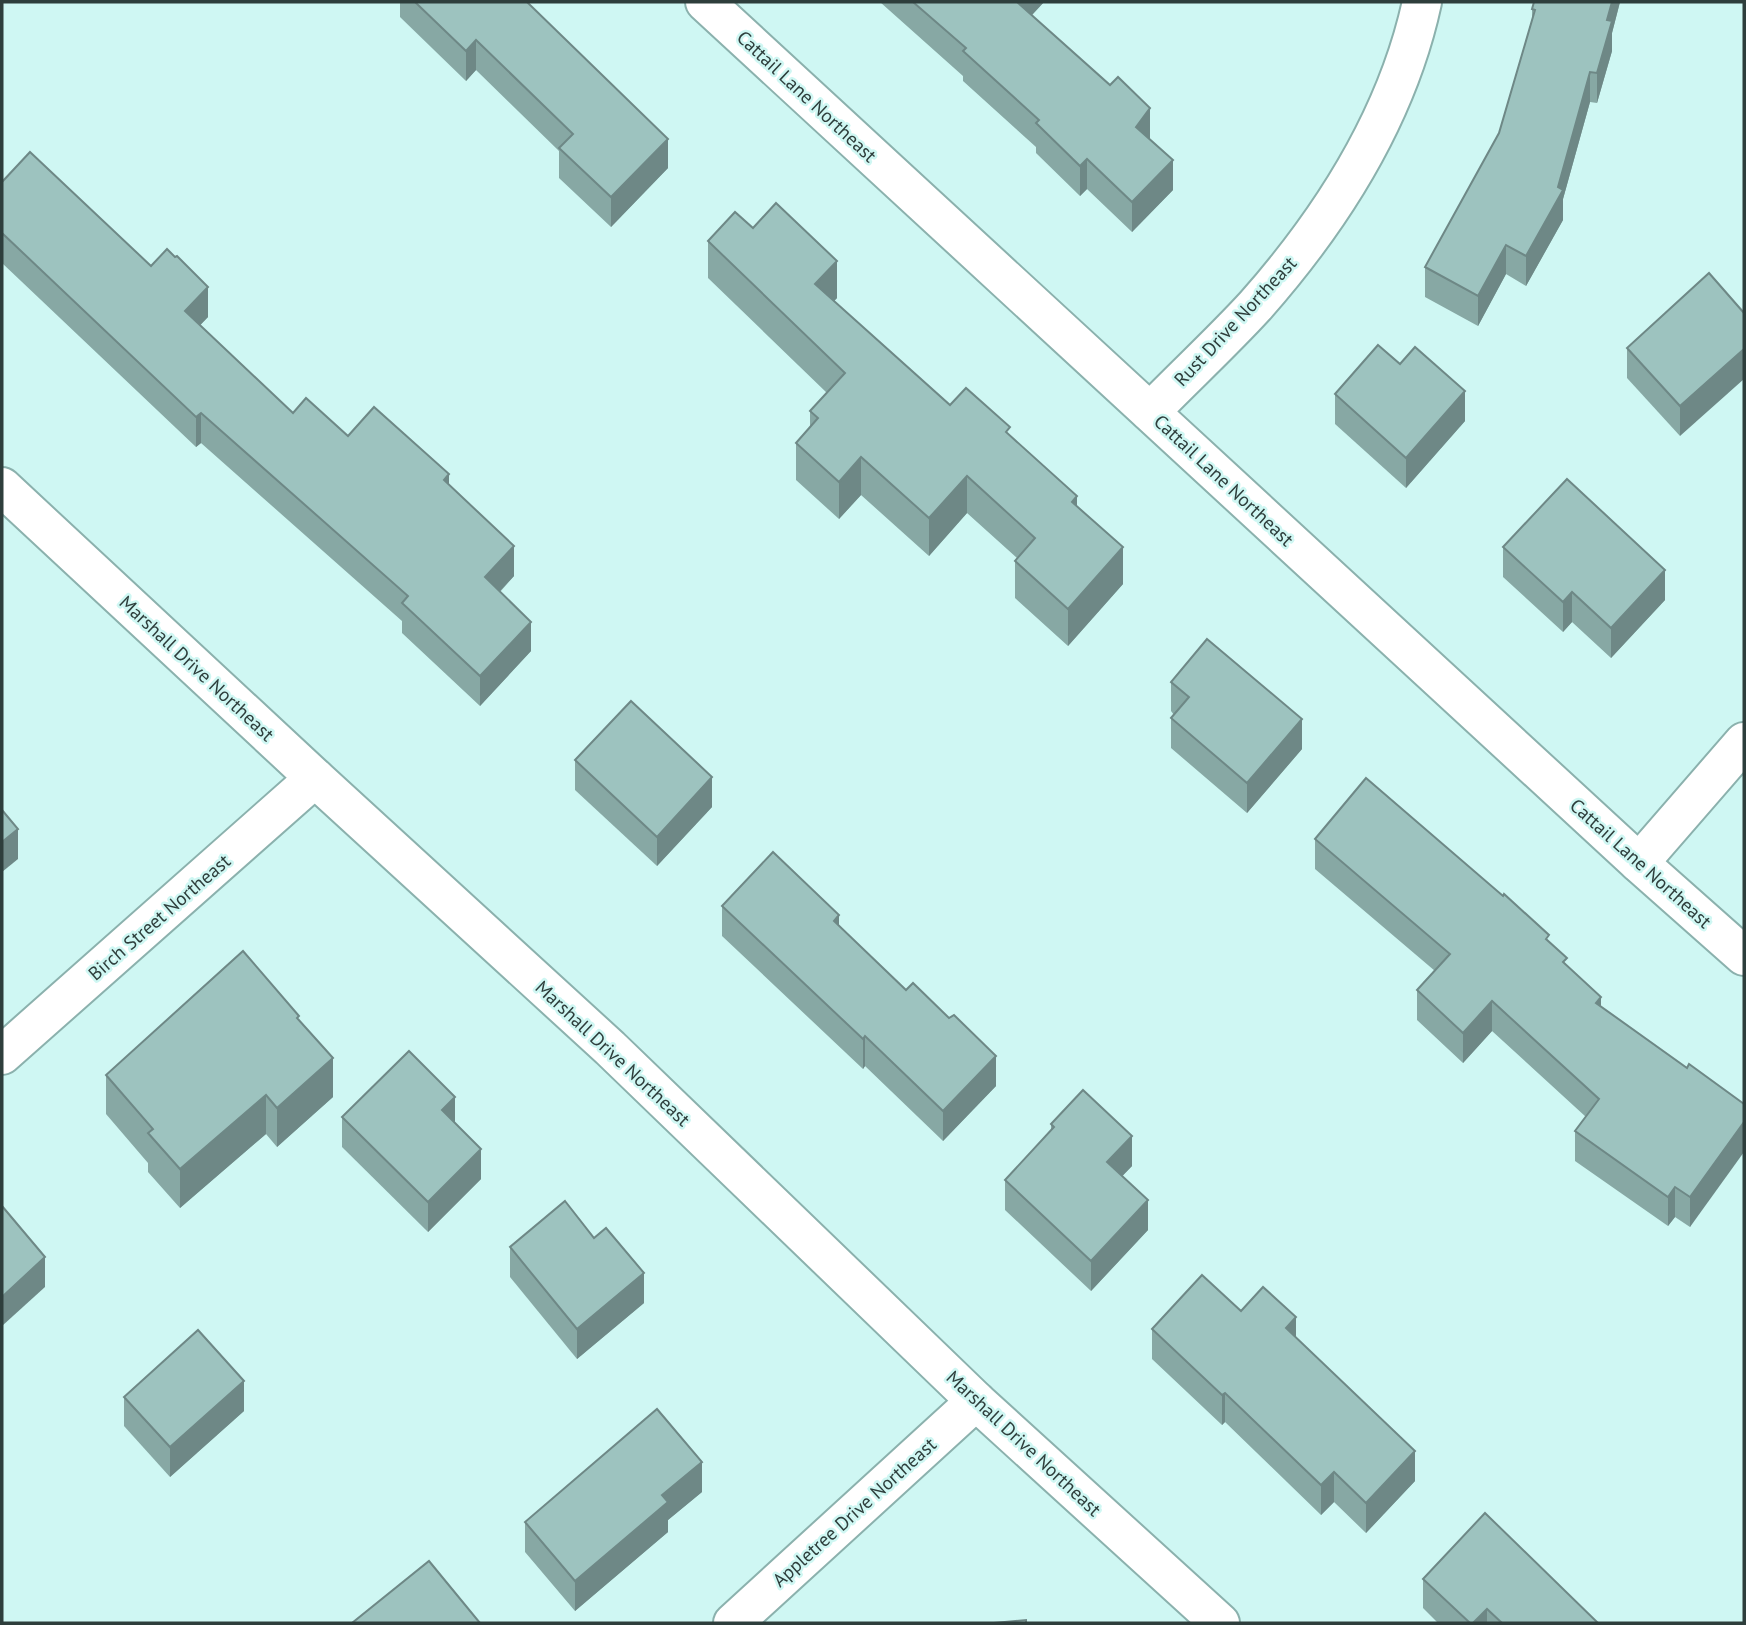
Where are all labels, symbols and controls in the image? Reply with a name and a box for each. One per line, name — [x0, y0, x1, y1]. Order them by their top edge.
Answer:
street label: Cattail Lane Northeast — [732, 25, 882, 167]
street label: Rust Drive Northeast — [1169, 251, 1302, 391]
street label: Cattail Lane Northeast — [1149, 409, 1299, 551]
street label: Marshall Drive Northeast — [115, 590, 280, 746]
street label: Cattail Lane Northeast — [1565, 793, 1717, 933]
street label: Birch Street Northeast — [83, 848, 235, 985]
street label: Marshall Drive Northeast — [531, 975, 696, 1131]
street label: Marshall Drive Northeast — [942, 1365, 1107, 1521]
street label: Appletree Drive Northeast — [767, 1432, 941, 1592]

